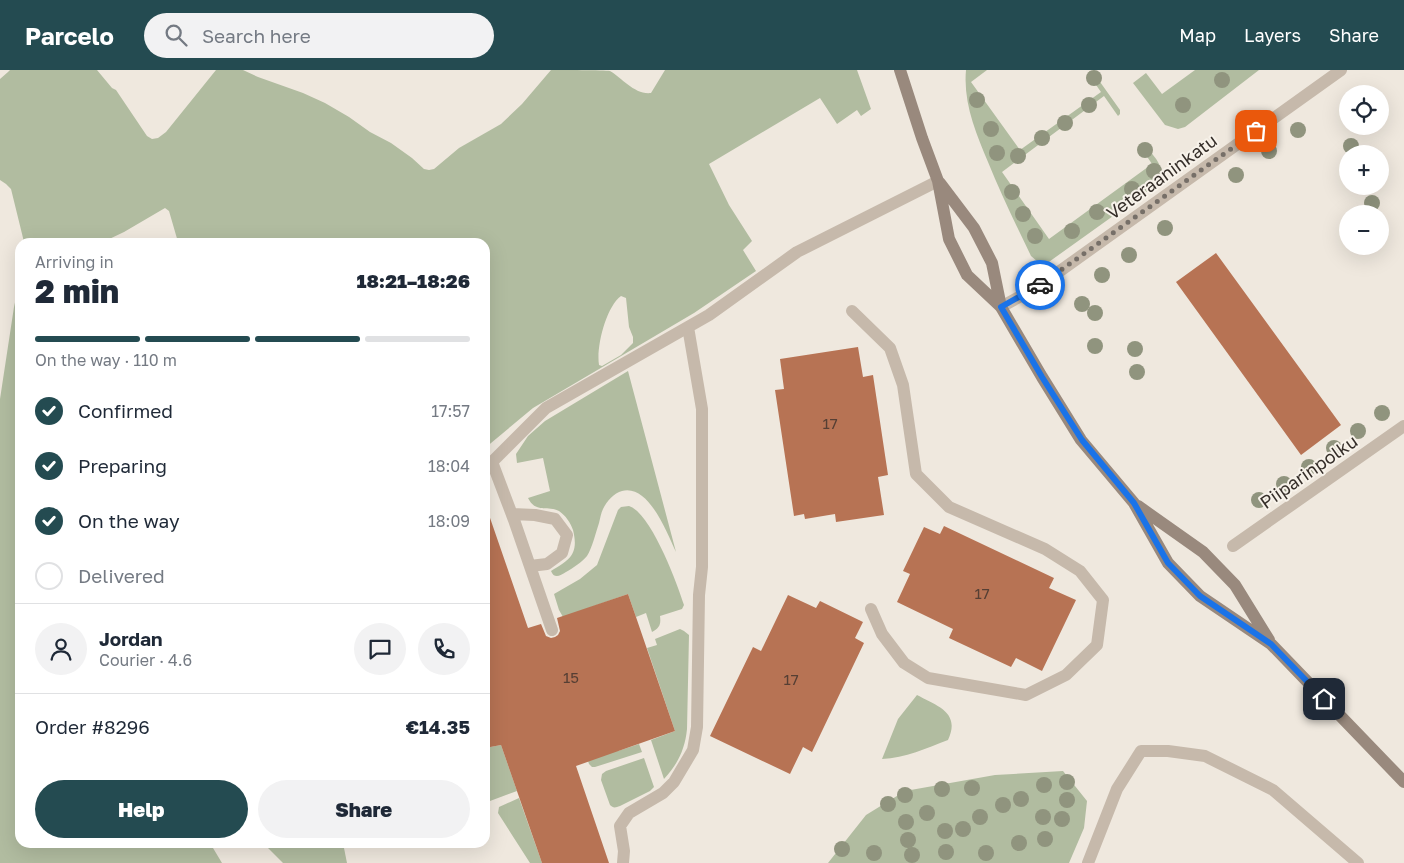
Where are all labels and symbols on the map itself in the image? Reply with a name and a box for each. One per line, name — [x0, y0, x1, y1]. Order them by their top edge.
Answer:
pin — [1235, 110, 1277, 152]
street label: Veteraaninkatu — [1102, 129, 1221, 224]
courier — [1015, 260, 1065, 310]
house number: 17 — [822, 414, 838, 432]
street label: Piiparinpolku — [1255, 429, 1362, 513]
house number: 17 — [974, 584, 990, 602]
house number: 15 — [563, 668, 579, 686]
house number: 17 — [783, 670, 799, 688]
pin — [1303, 678, 1345, 720]

